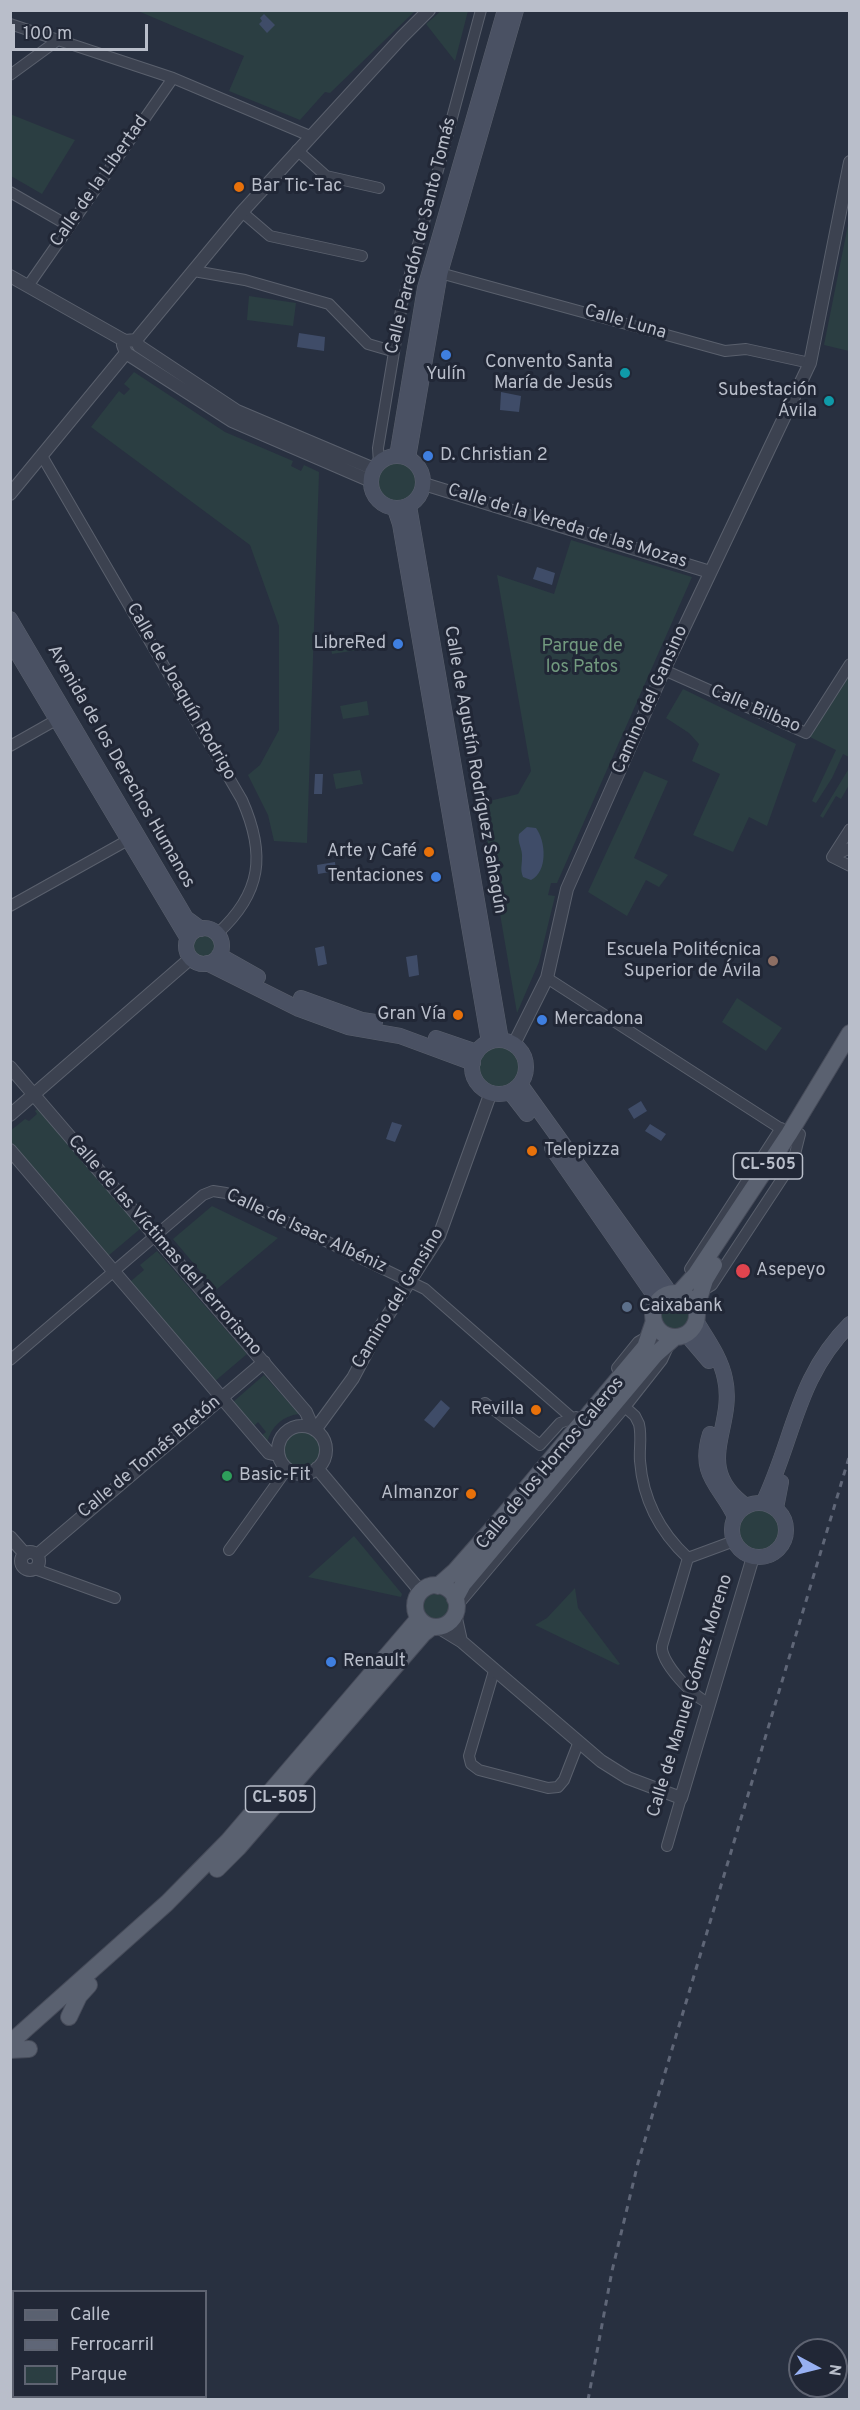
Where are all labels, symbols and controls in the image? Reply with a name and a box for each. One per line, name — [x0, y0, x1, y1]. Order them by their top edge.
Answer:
scale bar — [15, 12, 152, 50]
text: 100 m — [23, 23, 72, 46]
street label: Calle de la Libertad — [47, 112, 153, 252]
street label: Calle Paredón de Santo Tomás — [382, 115, 462, 357]
place label: Bar Tic-Tac — [251, 176, 342, 198]
marker: Bar Tic-Tac — [232, 180, 246, 194]
street label: Calle Luna — [581, 301, 669, 345]
marker: Yulín — [439, 348, 453, 362]
place label: Convento Santa María de Jesús — [485, 352, 613, 394]
place label: Yulín — [426, 364, 466, 386]
marker: Convento Santa María de Jesús — [618, 366, 632, 380]
place label: Subestación Ávila — [718, 380, 817, 422]
marker: Subestación Ávila — [822, 394, 836, 408]
place label: D. Christian 2 — [440, 445, 548, 467]
marker: D. Christian 2 — [421, 449, 435, 463]
street label: Calle de la Vereda de las Mozas — [445, 480, 689, 574]
street label: Calle de Joaquín Rodrigo — [120, 600, 240, 784]
street label: Camino del Gansino — [609, 622, 693, 778]
street label: Calle de Agustín Rodríguez Sahagún — [438, 624, 510, 916]
place label: LibreRed — [313, 633, 386, 655]
park label: Parque de los Patos — [541, 636, 623, 678]
marker: LibreRed — [391, 637, 405, 651]
street label: Avenida de los Derechos Humanos — [41, 642, 199, 892]
street label: Calle Bilbao — [707, 681, 803, 739]
place label: Arte y Café — [327, 841, 417, 863]
marker: Arte y Café — [422, 845, 436, 859]
place label: Tentaciones — [327, 866, 424, 888]
marker: Tentaciones — [429, 870, 443, 884]
place label: Escuela Politécnica Superior de Ávila — [606, 940, 761, 982]
marker: Escuela Politécnica Superior de Ávila — [766, 954, 780, 968]
place label: Gran Vía — [377, 1004, 446, 1026]
marker: Gran Vía — [451, 1008, 465, 1022]
place label: Mercadona — [554, 1009, 643, 1031]
marker: Mercadona — [535, 1013, 549, 1027]
street label: Calle de las Víctimas del Terrorismo — [62, 1131, 266, 1361]
place label: Telepizza — [544, 1140, 620, 1162]
marker: Telepizza — [525, 1144, 539, 1158]
road number: CL-505 — [734, 1153, 802, 1179]
street label: Calle de Isaac Albéniz — [222, 1185, 390, 1279]
street label: Camino del Gansino — [348, 1225, 450, 1373]
place label: Asepeyo — [756, 1260, 826, 1282]
marker: Asepeyo — [734, 1262, 752, 1280]
place label: Caixabank — [639, 1296, 723, 1318]
marker: Caixabank — [620, 1300, 634, 1314]
street label: Calle de los Hornos Caleros — [472, 1373, 630, 1555]
street label: Calle de Tomás Bretón — [74, 1392, 226, 1524]
place label: Revilla — [470, 1399, 524, 1421]
marker: Revilla — [529, 1403, 543, 1417]
place label: Basic-Fit — [239, 1465, 311, 1487]
marker: Basic-Fit — [220, 1469, 234, 1483]
place label: Almanzor — [381, 1483, 459, 1505]
marker: Almanzor — [464, 1487, 478, 1501]
street label: Calle de Manuel Gómez Moreno — [644, 1572, 738, 1820]
place label: Renault — [343, 1651, 406, 1673]
marker: Renault — [324, 1655, 338, 1669]
road number: CL-505 — [246, 1786, 314, 1812]
legend — [12, 2290, 207, 2398]
text: Calle — [70, 2304, 110, 2327]
text: Ferrocarril — [70, 2334, 154, 2357]
north arrow — [788, 2338, 848, 2398]
text: N — [823, 2363, 845, 2377]
text: Parque — [70, 2364, 127, 2387]

